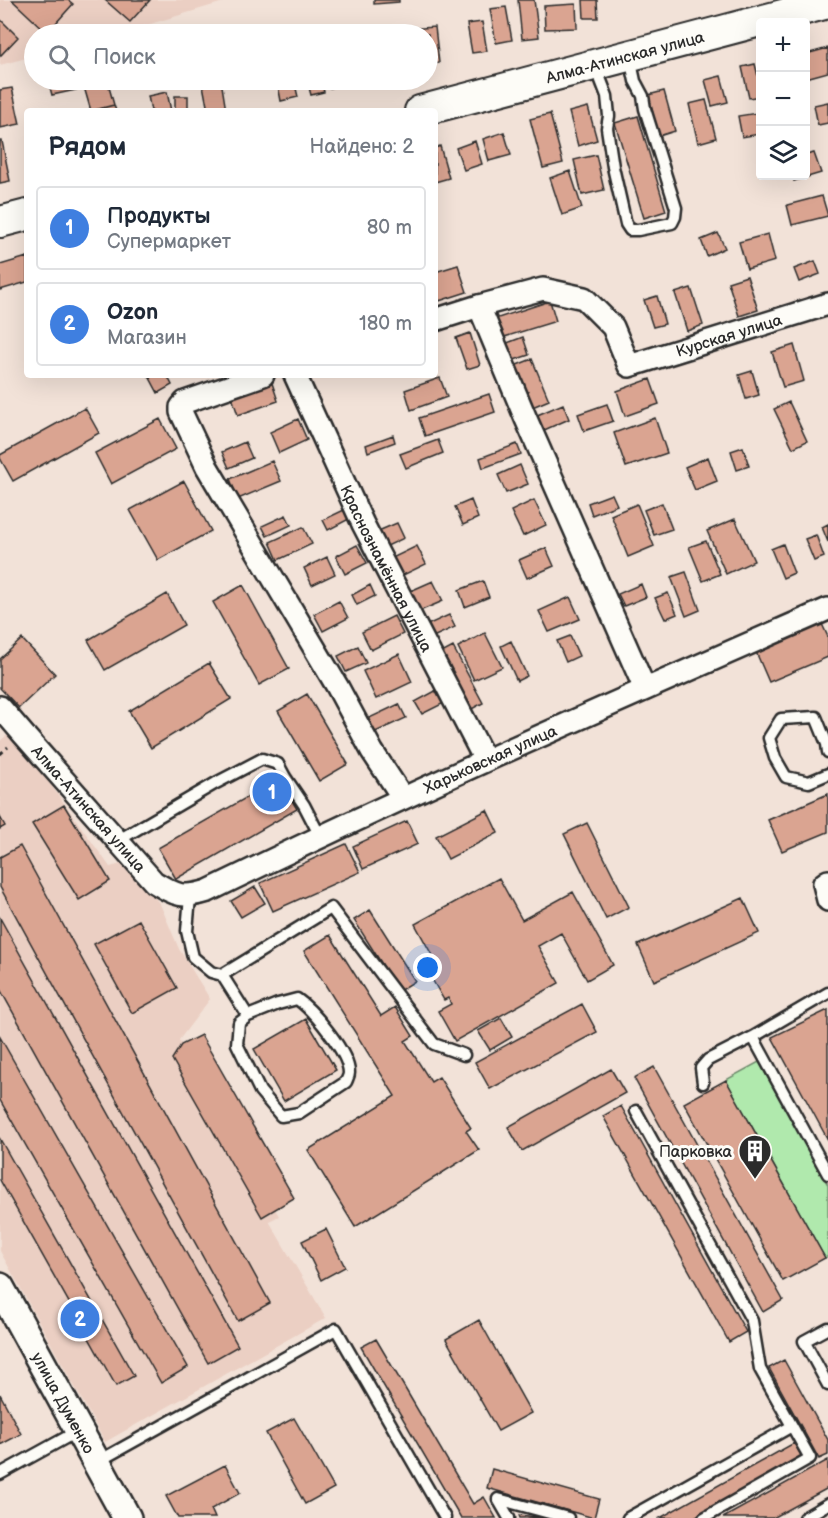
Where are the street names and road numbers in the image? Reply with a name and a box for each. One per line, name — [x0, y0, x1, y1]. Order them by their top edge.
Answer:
street label: Алма-Атинская улица — [543, 28, 707, 88]
street label: Курская улица — [674, 311, 785, 362]
street label: Краснознамённая улица — [336, 482, 436, 656]
street label: Харьковская улица — [421, 722, 561, 799]
street label: Алма-Атинская улица — [26, 741, 149, 877]
street label: улица Думенко — [27, 1350, 98, 1457]

